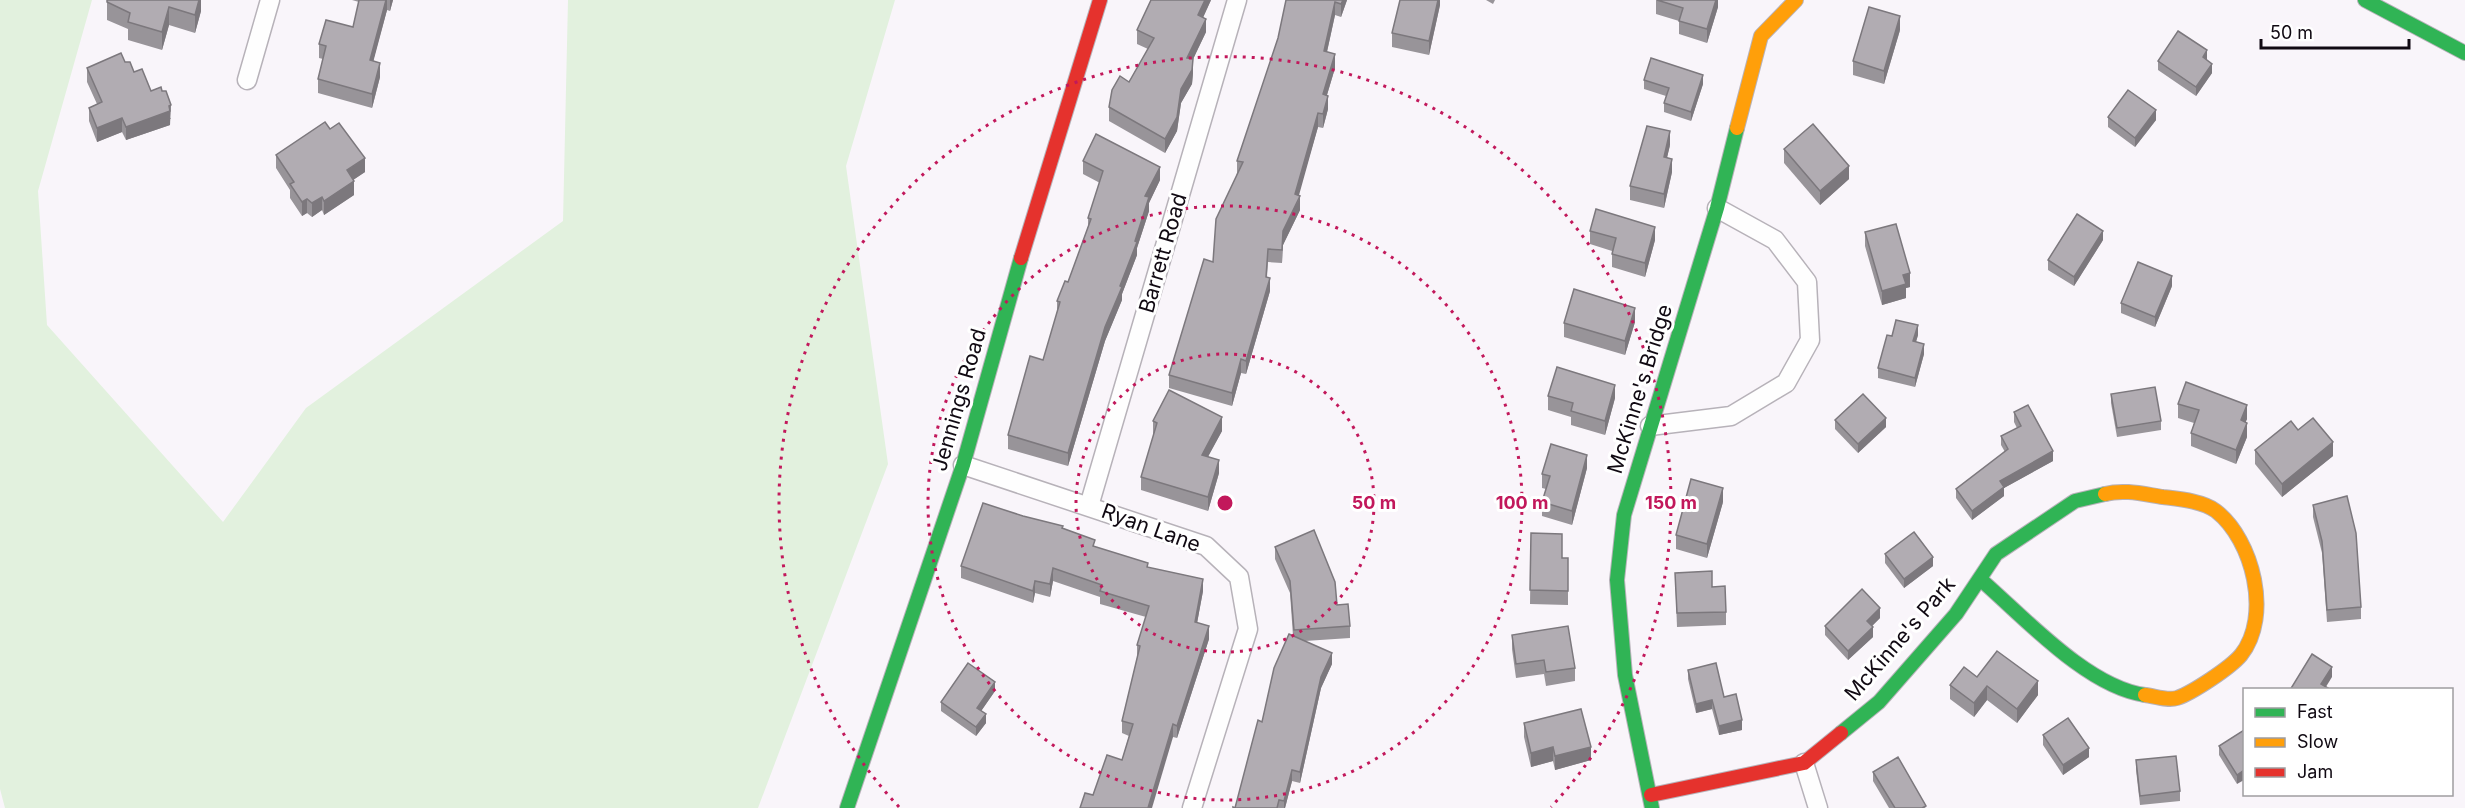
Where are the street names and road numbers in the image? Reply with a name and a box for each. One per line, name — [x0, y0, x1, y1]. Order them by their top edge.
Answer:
street label: Barrett Road — [1134, 190, 1192, 316]
street label: McKinne's Bridge — [1602, 301, 1677, 476]
street label: Jennings Road — [926, 326, 991, 474]
street label: Ryan Lane — [1098, 498, 1204, 557]
street label: McKinne's Park — [1839, 571, 1960, 706]

